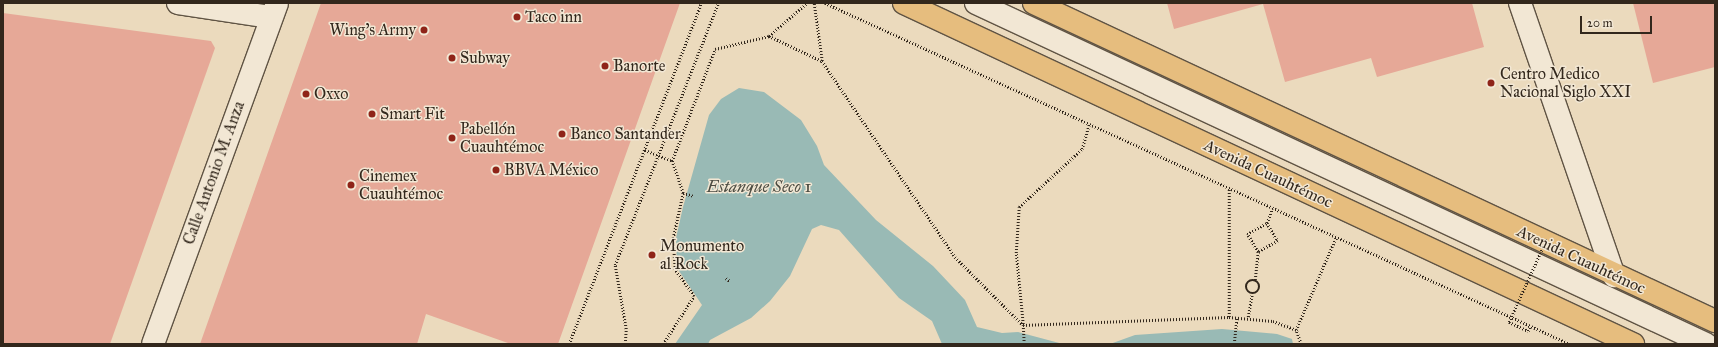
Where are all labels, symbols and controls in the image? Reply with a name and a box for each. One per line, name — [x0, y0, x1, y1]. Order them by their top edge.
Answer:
place label: Taco inn — [525, 7, 582, 27]
scale bar — [1582, 8, 1654, 34]
marker: Taco inn — [512, 12, 522, 22]
text: 20 m — [1587, 16, 1613, 30]
place label: Wing's Army — [330, 20, 416, 40]
marker: Wing's Army — [419, 25, 429, 35]
place label: Subway — [460, 48, 510, 68]
marker: Subway — [447, 53, 457, 63]
place label: Banorte — [613, 56, 665, 76]
marker: Banorte — [600, 61, 610, 71]
place label: Centro Medico Nacional Siglo XXI — [1500, 64, 1631, 102]
marker: Centro Medico Nacional Siglo XXI — [1485, 77, 1497, 89]
place label: Oxxo — [314, 84, 348, 104]
marker: Oxxo — [301, 89, 311, 99]
street label: Calle Antonio M. Anza — [179, 99, 249, 247]
place label: Smart Fit — [380, 104, 445, 124]
marker: Smart Fit — [367, 109, 377, 119]
place label: Pabellón Cuauhtémoc — [460, 119, 544, 157]
place label: Banco Santander — [570, 124, 681, 144]
marker: Banco Santander — [557, 129, 567, 139]
marker: Pabellón Cuauhtémoc — [447, 133, 457, 143]
street label: Avenida Cuauhtémoc — [1201, 136, 1335, 212]
place label: BBVA México — [504, 160, 598, 180]
marker: BBVA México — [491, 165, 501, 175]
place label: Cinemex Cuauhtémoc — [359, 166, 443, 204]
water label: Estanque Seco 1 — [707, 177, 811, 197]
marker: Cinemex Cuauhtémoc — [346, 180, 356, 190]
street label: Avenida Cuauhtémoc — [1514, 222, 1648, 298]
place label: Monumento al Rock — [660, 236, 744, 274]
marker: Monumento al Rock — [647, 250, 657, 260]

